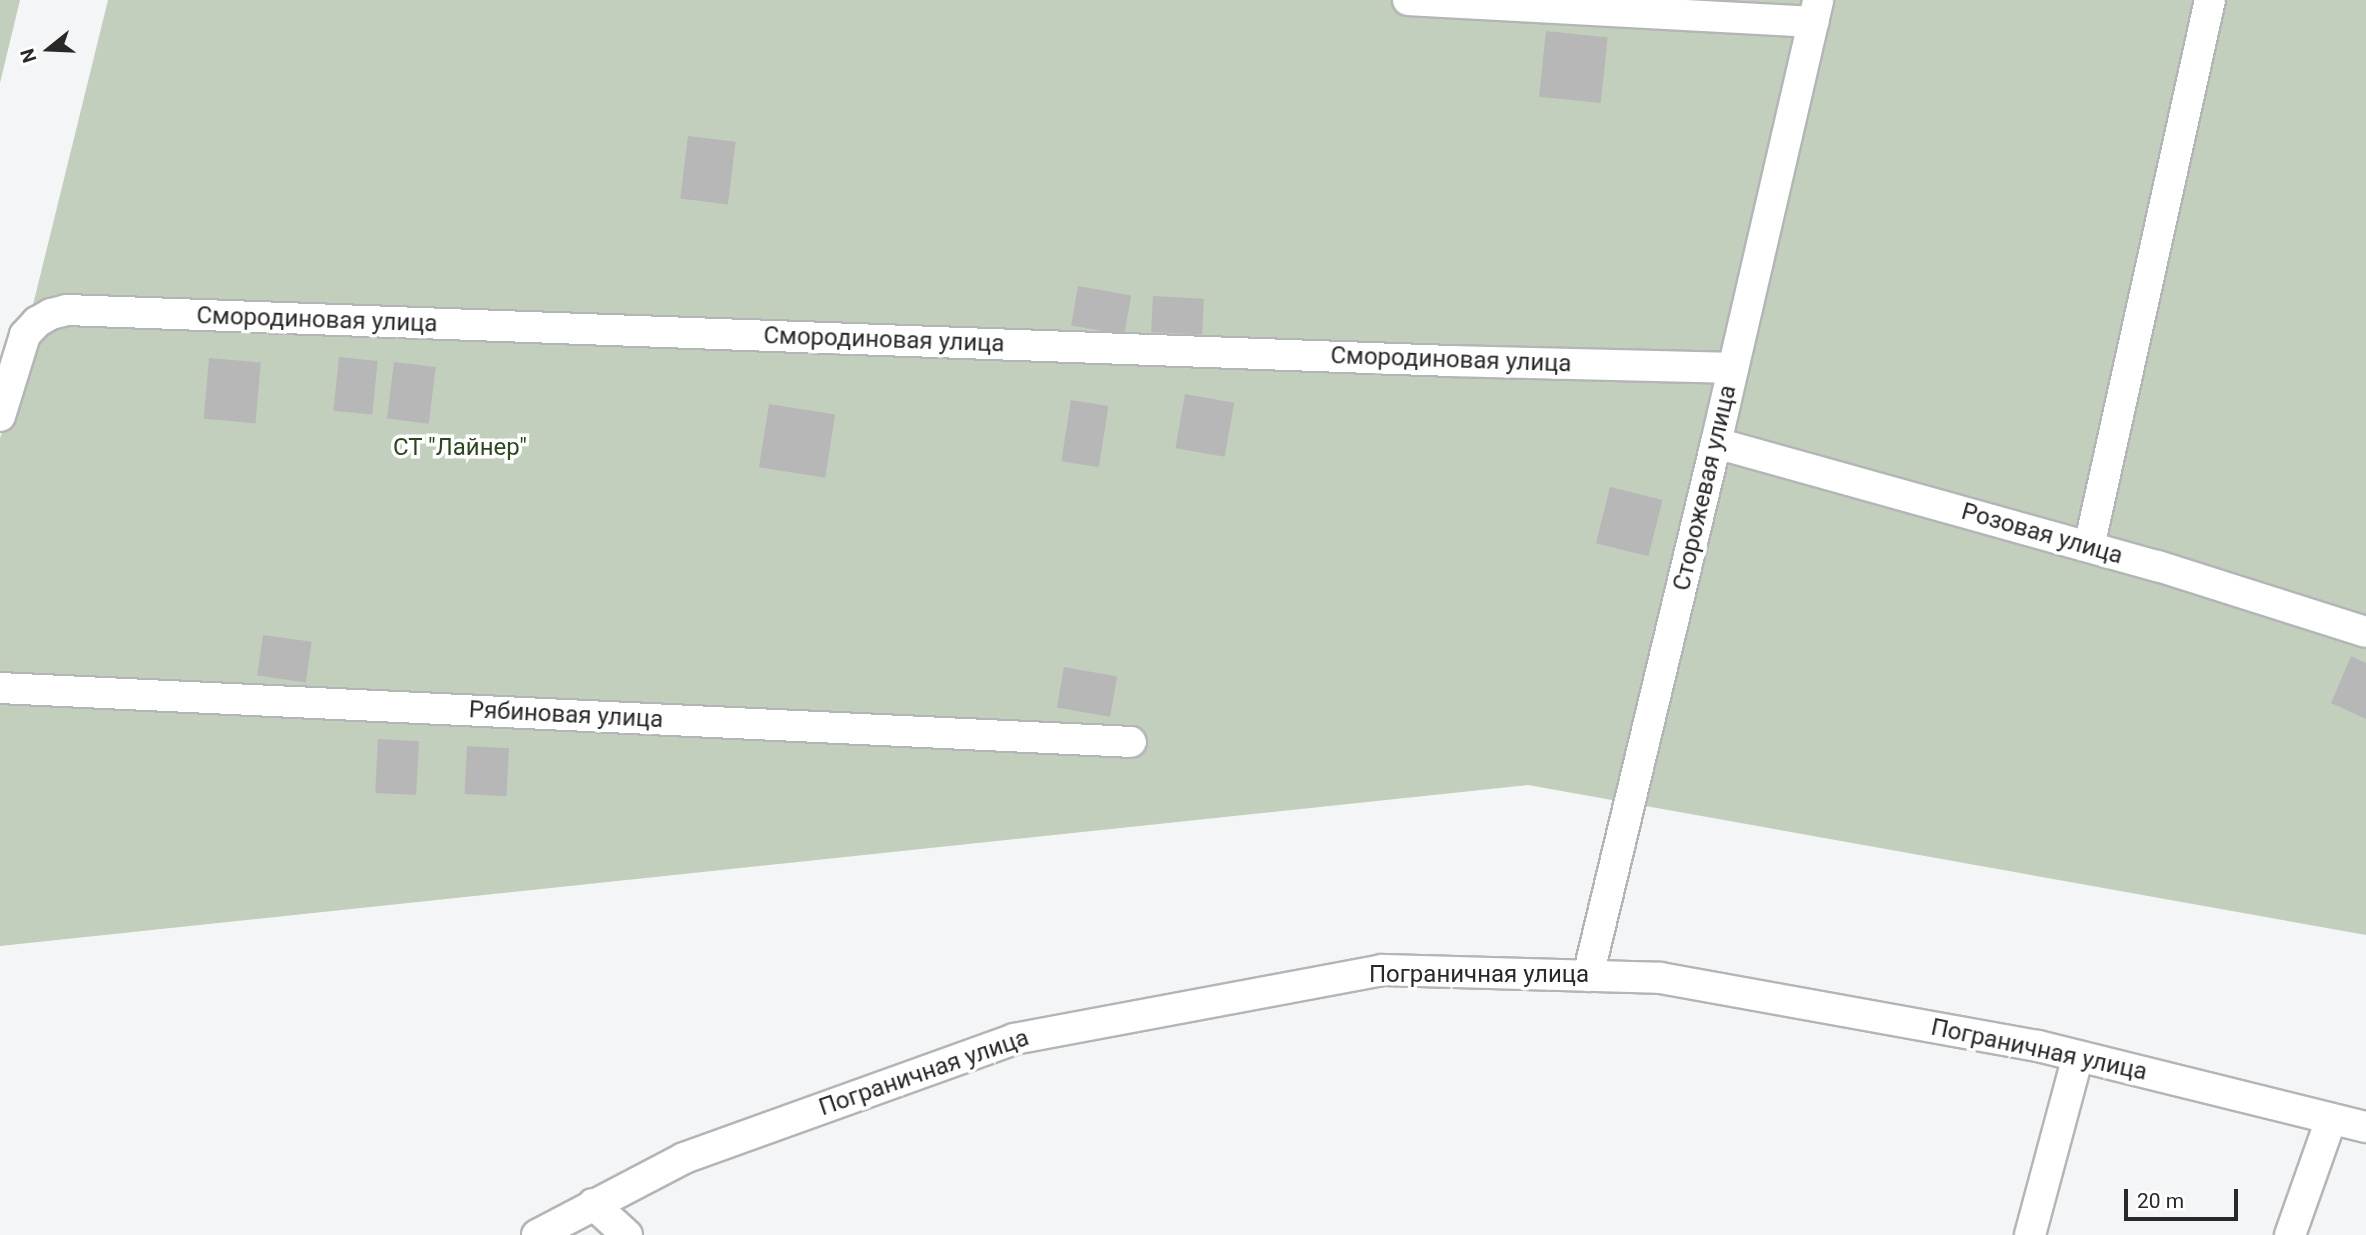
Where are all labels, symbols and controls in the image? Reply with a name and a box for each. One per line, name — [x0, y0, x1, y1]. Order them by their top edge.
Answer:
north arrow — [14, 14, 84, 84]
text: N — [16, 46, 42, 66]
street label: Смородиновая улица — [196, 301, 438, 339]
street label: Смородиновая улица — [763, 321, 1005, 359]
street label: Смородиновая улица — [1330, 341, 1572, 379]
street label: Сторожевая улица — [1667, 382, 1743, 594]
park label: СТ "Лайнер" — [393, 434, 527, 462]
street label: Розовая улица — [1958, 497, 2126, 571]
street label: Рябиновая улица — [468, 696, 664, 734]
street label: Пограничная улица — [1369, 961, 1589, 989]
street label: Пограничная улица — [1928, 1013, 2150, 1087]
street label: Пограничная улица — [815, 1024, 1033, 1122]
scale bar — [2128, 1176, 2242, 1220]
text: 20 m — [2137, 1189, 2184, 1213]

